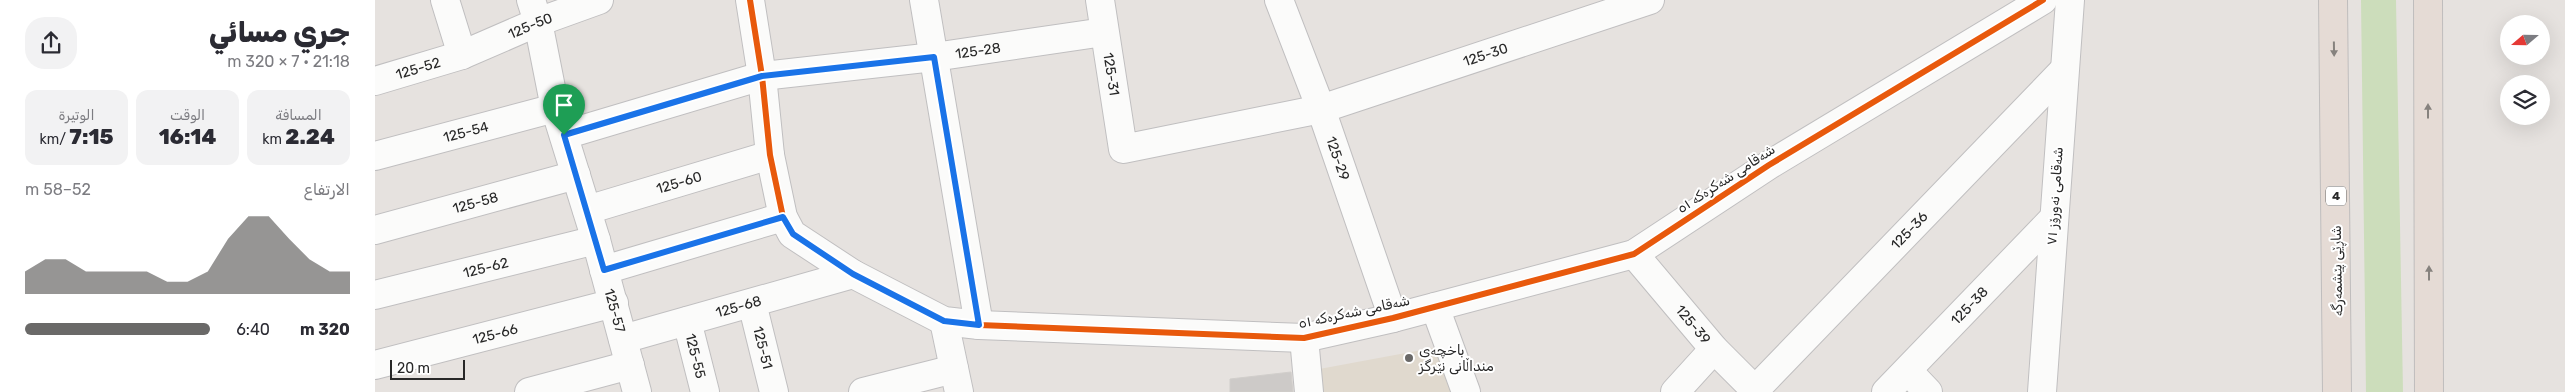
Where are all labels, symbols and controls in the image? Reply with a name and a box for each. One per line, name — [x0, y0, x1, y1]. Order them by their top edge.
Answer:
street label: 125-50 — [505, 9, 555, 42]
north arrow — [2500, 15, 2550, 65]
map controls — [2500, 15, 2550, 125]
text: جري مسائي — [209, 16, 350, 49]
button: share — [25, 17, 77, 69]
street label: 125-28 — [954, 39, 1002, 62]
street label: 125-30 — [1461, 39, 1510, 70]
one-way arrow — [2330, 41, 2338, 57]
street label: 125-31 — [1100, 51, 1123, 97]
text: 21:18 · 7 × 320 m — [227, 52, 350, 71]
street label: 125-52 — [394, 53, 442, 83]
button: layers — [2500, 75, 2550, 125]
pin — [543, 84, 585, 135]
icon: arrive — [550, 91, 578, 119]
one-way arrow — [2424, 103, 2432, 119]
text: الوتيرة — [58, 107, 95, 124]
text: الوقت — [170, 107, 205, 124]
text: المسافة — [275, 107, 322, 124]
street label: 125-54 — [441, 118, 491, 146]
text: 7:15 — [69, 124, 113, 149]
text: 16:14 — [159, 124, 216, 149]
text: 2.24 — [285, 124, 335, 149]
text: /km — [40, 131, 69, 148]
text: km — [262, 131, 285, 148]
street label: 125-29 — [1323, 134, 1353, 183]
street label: شەقامی شەکرەکە ٥١ — [1674, 141, 1778, 217]
street label: شەقامی نەورۆز ٧١ — [2043, 146, 2067, 246]
street label: 125-60 — [654, 167, 704, 197]
text: 52–58 m — [25, 180, 91, 199]
text: الارتفاع — [304, 180, 350, 199]
road number: 4 — [2326, 187, 2346, 206]
street label: 125-58 — [451, 188, 500, 217]
street label: 125-36 — [1887, 208, 1931, 253]
street label: شاڕێی پێشمەرگە — [2328, 225, 2349, 317]
street label: 125-62 — [461, 254, 510, 281]
one-way arrow — [2425, 265, 2433, 281]
street label: 125-38 — [1947, 283, 1992, 328]
street label: 125-57 — [601, 287, 629, 334]
street label: 125-68 — [714, 292, 763, 321]
street label: شەقامی شەکرەکە ٥١ — [1297, 292, 1411, 332]
street label: 125-39 — [1672, 301, 1715, 347]
text: 6:40 — [236, 320, 270, 339]
text: 320 m — [300, 320, 350, 339]
street label: 125-66 — [471, 320, 520, 348]
street label: 125-51 — [750, 325, 776, 371]
street label: 125-55 — [682, 332, 710, 380]
place label: باخچەی منداڵانی نێرگز — [1418, 342, 1494, 375]
marker: باخچەی منداڵانی نێرگز — [1403, 352, 1415, 364]
scale bar — [390, 357, 465, 380]
text: 20 m — [397, 360, 430, 377]

